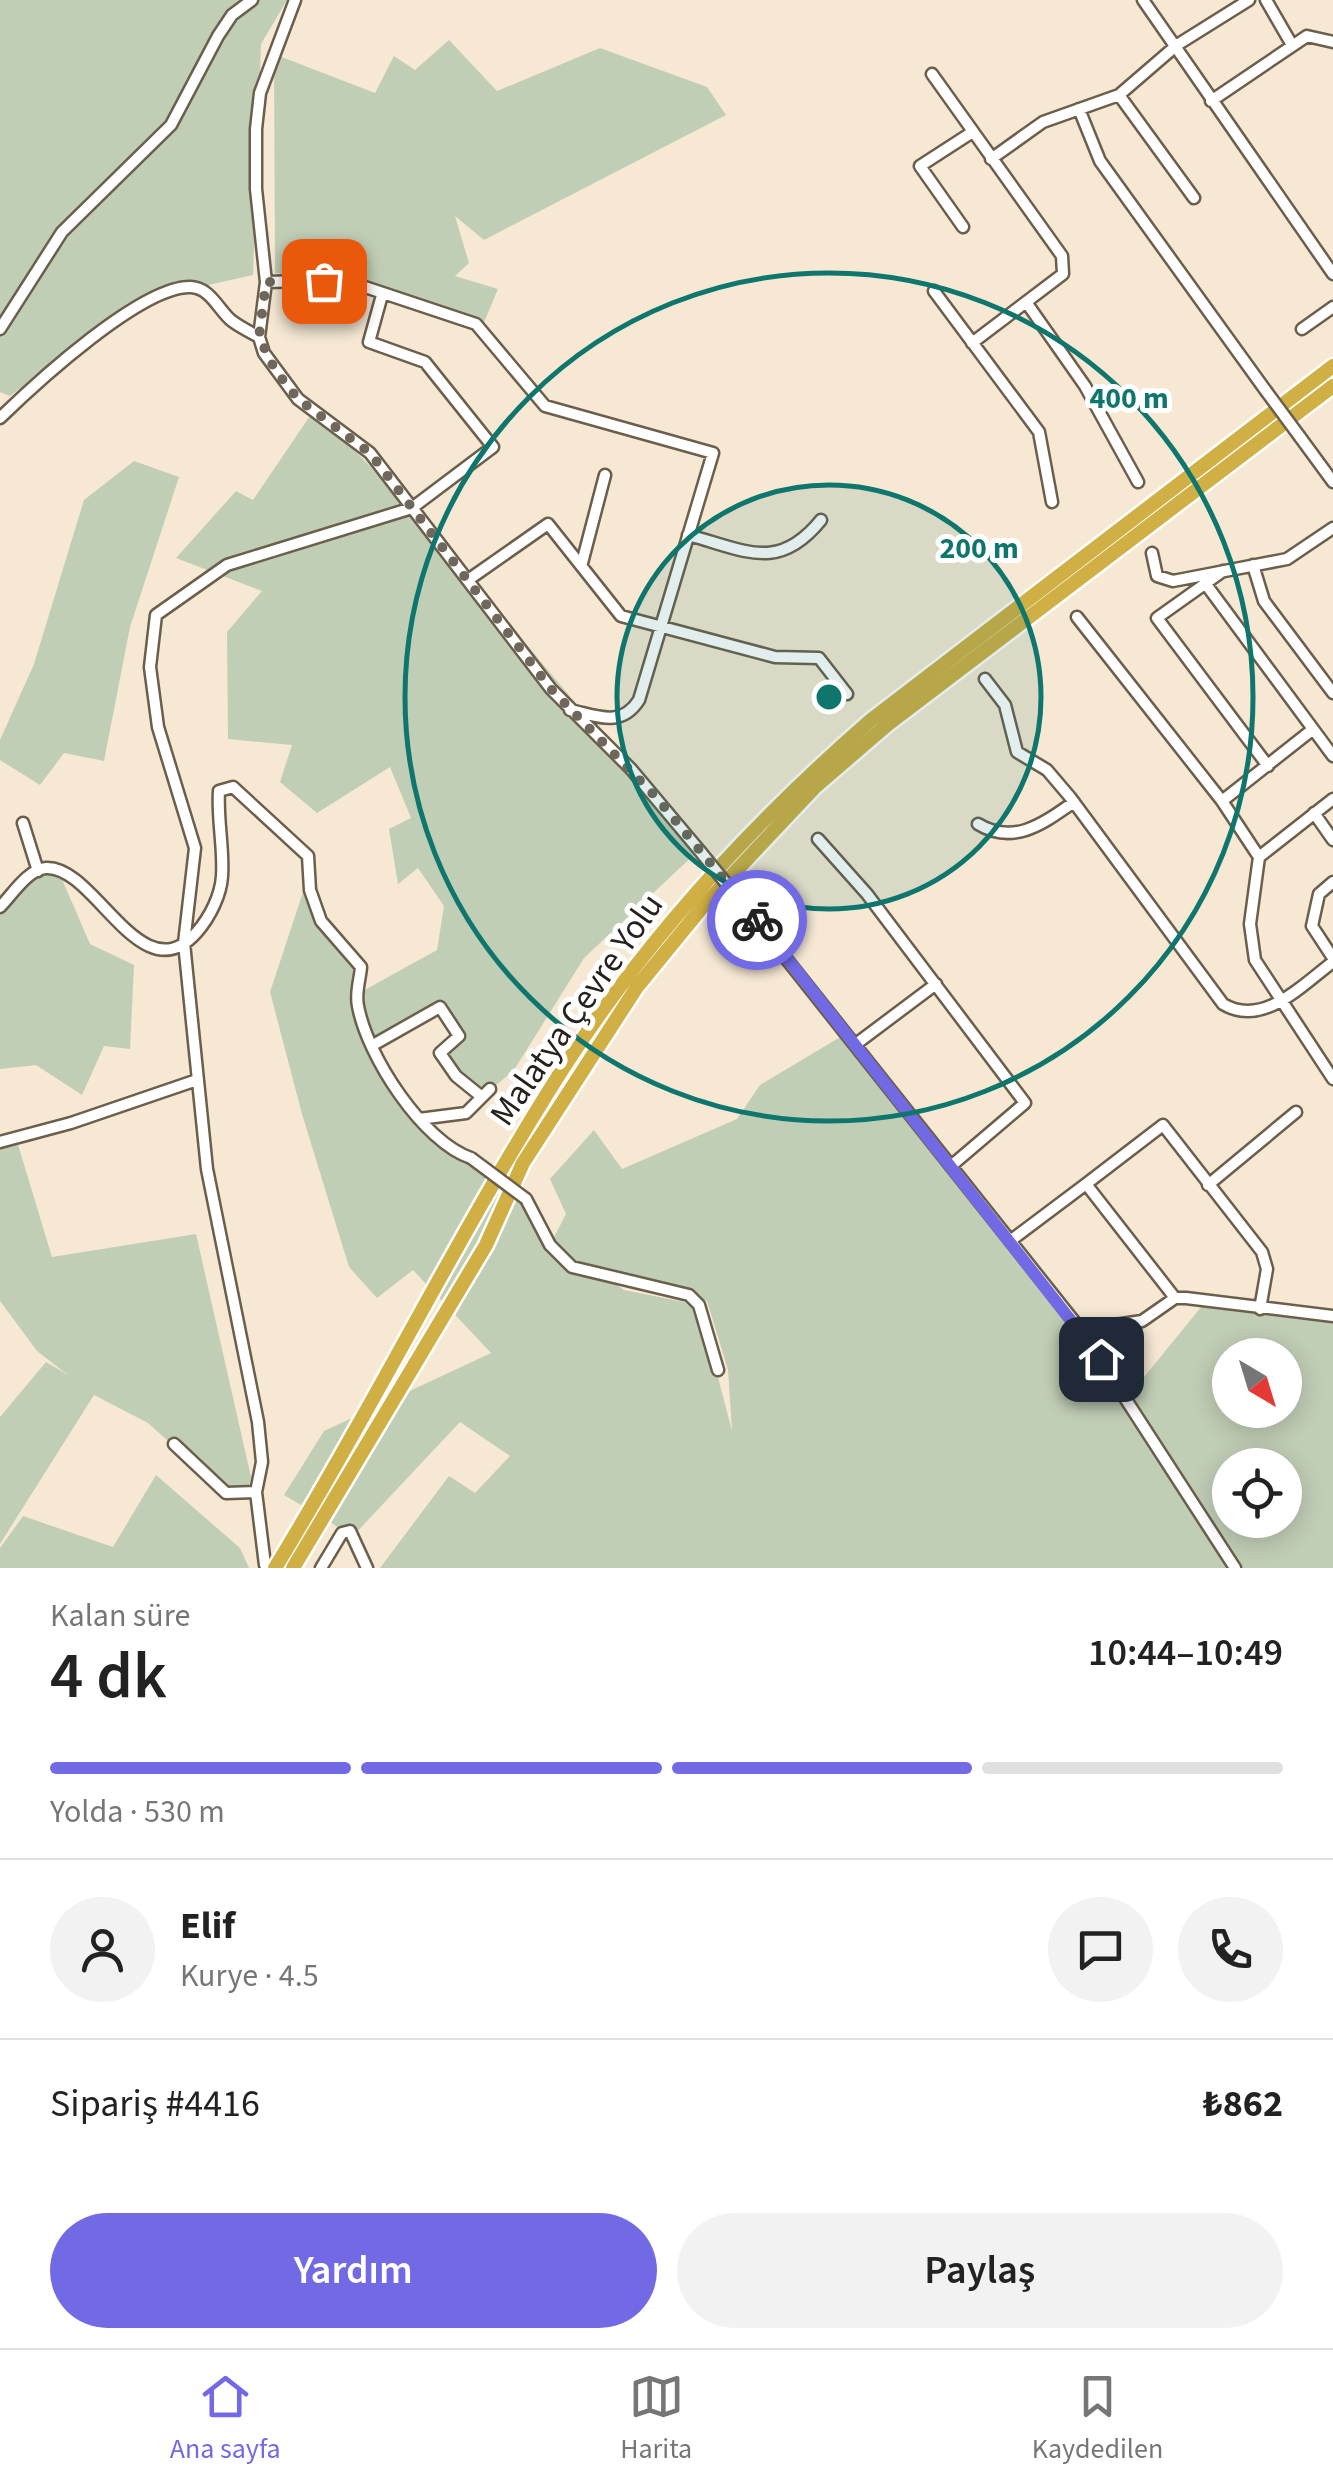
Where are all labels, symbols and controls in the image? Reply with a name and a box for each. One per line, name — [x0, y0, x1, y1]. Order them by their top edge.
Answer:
pin — [282, 239, 367, 324]
icon: bag — [297, 254, 352, 309]
text: 400 m — [1089, 377, 1169, 420]
text: 200 m — [939, 527, 1019, 570]
centre of rings — [811, 679, 847, 715]
courier — [707, 870, 807, 970]
street label: Malatya Çevre Yolu — [478, 883, 676, 1136]
icon: bike — [730, 893, 785, 948]
pin — [1059, 1317, 1144, 1402]
icon: home — [1074, 1332, 1129, 1387]
north arrow — [1212, 1338, 1302, 1428]
map controls — [1212, 1338, 1302, 1538]
button: locate — [1212, 1448, 1302, 1538]
text: Kalan süre — [50, 1593, 190, 1639]
text: 10:44–10:49 — [1088, 1626, 1283, 1680]
text: 4 dk — [50, 1630, 167, 1723]
text: Yolda · 530 m — [50, 1789, 225, 1835]
button: person — [50, 1897, 155, 2002]
button: chat — [1048, 1897, 1153, 2002]
button: phone — [1178, 1897, 1283, 2002]
text: Elif — [180, 1899, 235, 1953]
text: Kurye · 4.5 — [180, 1953, 319, 1999]
text: Sipariş #4416 — [50, 2077, 260, 2131]
text: ₺862 — [1203, 2077, 1283, 2131]
button: Yardım — [50, 2213, 657, 2328]
button: Paylaş — [677, 2213, 1283, 2328]
tab: Ana sayfa — [170, 2369, 281, 2469]
tab: Harita — [620, 2369, 692, 2469]
tab: Kaydedilen — [1032, 2369, 1163, 2469]

